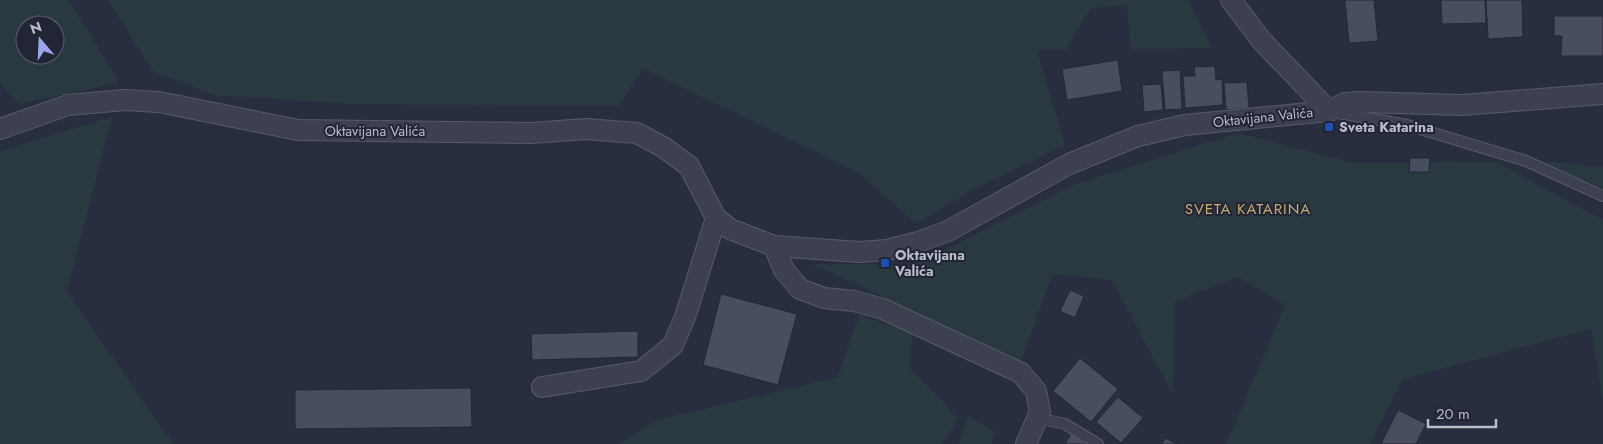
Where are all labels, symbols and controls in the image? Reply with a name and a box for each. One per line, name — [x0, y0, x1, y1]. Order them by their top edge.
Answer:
north arrow — [15, 15, 65, 65]
text: N — [27, 16, 44, 39]
street label: Oktavijana Valića — [1212, 102, 1314, 132]
place label: Sveta Katarina — [1339, 117, 1434, 137]
street label: Oktavijana Valića — [325, 121, 425, 141]
marker: Sveta Katarina — [1323, 121, 1335, 133]
district label: SVETA KATARINA — [1185, 198, 1311, 220]
place label: Oktavijana Valića — [894, 245, 965, 281]
marker: Oktavijana Valića — [879, 257, 891, 269]
scale bar — [1428, 396, 1496, 428]
text: 20 m — [1436, 403, 1470, 425]

